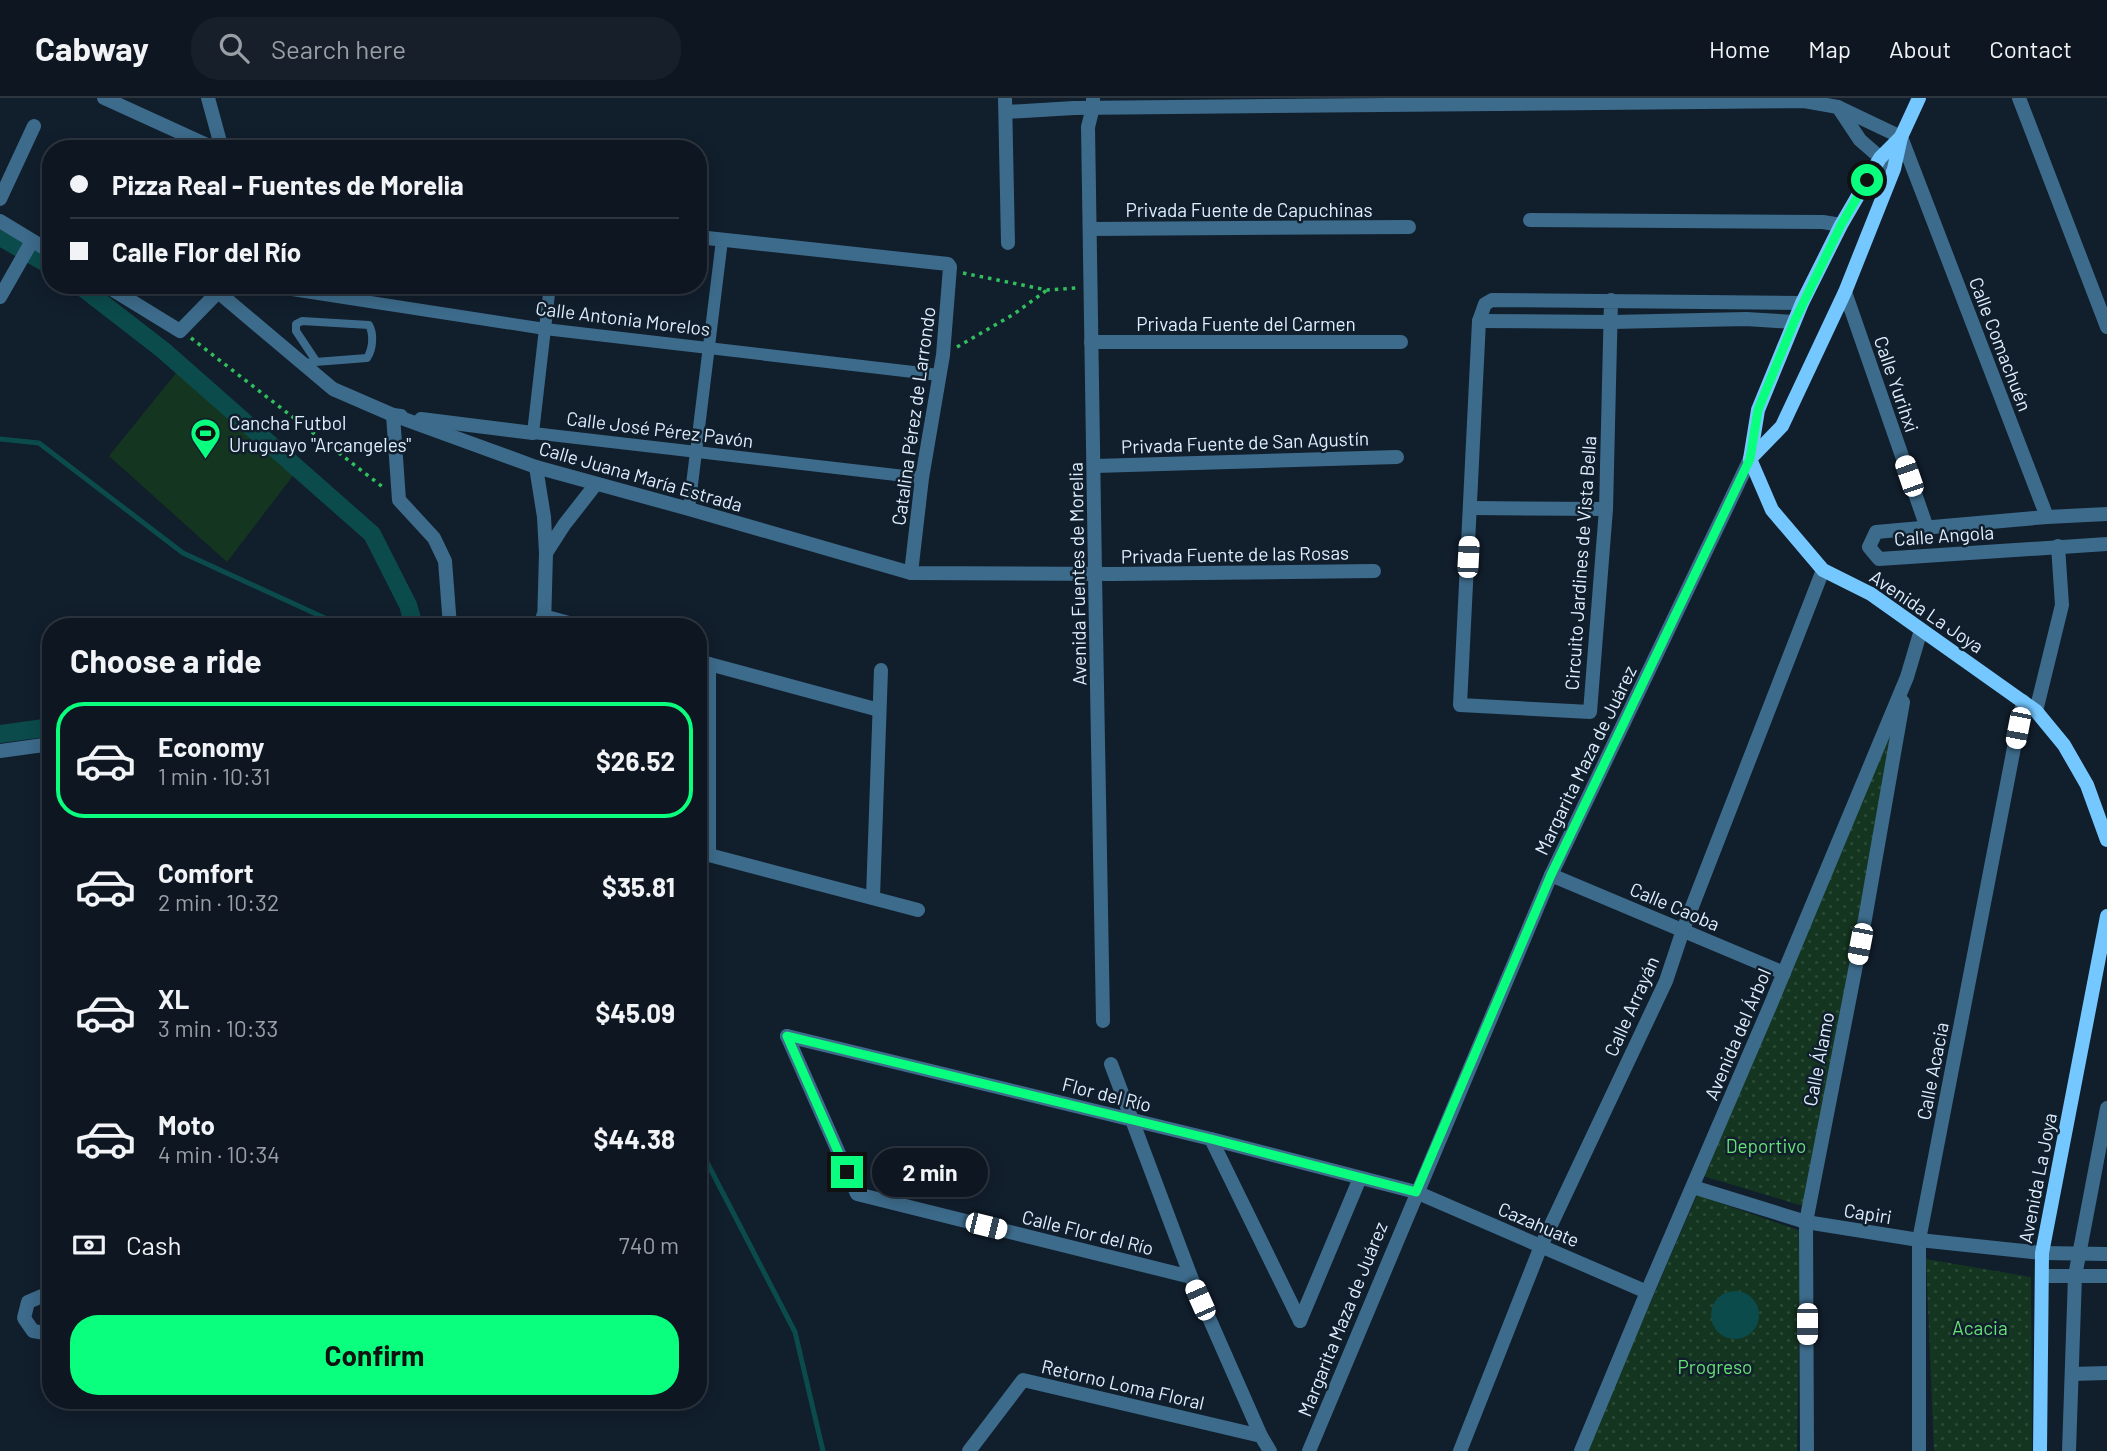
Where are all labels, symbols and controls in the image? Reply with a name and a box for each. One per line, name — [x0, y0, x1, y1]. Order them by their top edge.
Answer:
search box — [191, 17, 681, 80]
text: Cabway — [35, 28, 149, 68]
icon: search — [215, 29, 253, 67]
text: Search here — [271, 33, 406, 64]
text: Home — [1709, 34, 1770, 63]
text: Map — [1808, 34, 1851, 63]
text: About — [1889, 34, 1951, 63]
text: Contact — [1989, 34, 2072, 63]
route start — [1851, 164, 1883, 196]
text: Pizza Real - Fuentes de Morelia — [112, 169, 464, 200]
street label: Privada Fuente de Capuchinas — [1125, 198, 1373, 221]
text: Calle Flor del Río — [112, 236, 301, 267]
street label: Calle Comachuén — [1965, 274, 2037, 414]
street label: Calle Antonia Morelos — [534, 296, 712, 340]
street label: Catalina Pérez de Larrondo — [886, 305, 940, 527]
street label: Privada Fuente del Carmen — [1136, 312, 1356, 335]
street label: Calle Yurihxi — [1870, 333, 1924, 435]
street label: Calle José Pérez Pavón — [565, 406, 755, 452]
place label: Cancha Futbol Uruguayo "Arcangeles" — [229, 411, 411, 456]
sports icon: Cancha Futbol Uruguayo "Arcangeles" — [189, 416, 223, 460]
street label: Privada Fuente de San Agustín — [1121, 426, 1369, 458]
street label: Circuito Jardines de Vista Bella — [1560, 435, 1600, 691]
street label: Calle Juana María Estrada — [537, 436, 745, 516]
car — [1893, 453, 1926, 499]
street label: Avenida Fuentes de Morelia — [1064, 462, 1090, 686]
street label: Calle Angola — [1893, 520, 1995, 550]
car — [1457, 535, 1480, 579]
street label: Privada Fuente de las Rosas — [1121, 541, 1349, 567]
street label: Avenida La Joya — [1866, 564, 1988, 658]
text: Choose a ride — [70, 641, 262, 679]
street label: Margarita Maza de Juárez — [1529, 662, 1641, 858]
car — [2004, 705, 2033, 751]
icon: car — [74, 729, 137, 792]
text: Economy — [158, 731, 264, 762]
text: $26.52 — [596, 745, 675, 776]
text: 1 min · 10:31 — [158, 762, 271, 790]
icon: car — [74, 855, 137, 918]
text: Comfort — [158, 857, 254, 888]
text: $35.81 — [602, 871, 675, 902]
street label: Calle Caoba — [1627, 877, 1723, 935]
text: 2 min · 10:32 — [158, 888, 279, 916]
car — [1846, 921, 1875, 967]
street label: Calle Arrayán — [1599, 952, 1663, 1060]
street label: Avenida del Árbol — [1699, 965, 1775, 1103]
icon: car — [74, 981, 137, 1044]
text: XL — [158, 983, 189, 1014]
text: $45.09 — [595, 997, 675, 1028]
street label: Calle Álamo — [1798, 1010, 1838, 1108]
text: 3 min · 10:33 — [158, 1014, 278, 1042]
street label: Calle Acacia — [1911, 1020, 1953, 1122]
street label: Flor del Río — [1060, 1072, 1154, 1116]
icon: car — [74, 1107, 137, 1170]
text: Moto — [158, 1109, 215, 1140]
street label: Avenida La Joya — [2013, 1111, 2061, 1245]
text: $44.38 — [594, 1123, 675, 1154]
park label: Deportivo — [1726, 1134, 1806, 1157]
text: 4 min · 10:34 — [158, 1140, 280, 1168]
callout: 2 min — [872, 1148, 987, 1196]
route end — [831, 1156, 863, 1188]
text: 2 min — [902, 1158, 958, 1186]
street label: Cazahuate — [1495, 1197, 1583, 1251]
street label: Capiri — [1842, 1198, 1894, 1228]
street label: Calle Flor del Río — [1020, 1205, 1156, 1259]
car — [964, 1211, 1009, 1241]
street label: Margarita Maza de Juárez — [1292, 1218, 1392, 1420]
icon: cash — [70, 1226, 108, 1264]
text: Cash — [126, 1229, 181, 1260]
text: 740 m — [619, 1231, 679, 1259]
car — [1182, 1277, 1219, 1323]
car — [1797, 1303, 1818, 1345]
button: Confirm — [70, 1315, 679, 1395]
park label: Acacia — [1952, 1316, 2008, 1339]
street label: Retorno Loma Floral — [1039, 1354, 1207, 1414]
park label: Progreso — [1678, 1355, 1752, 1378]

